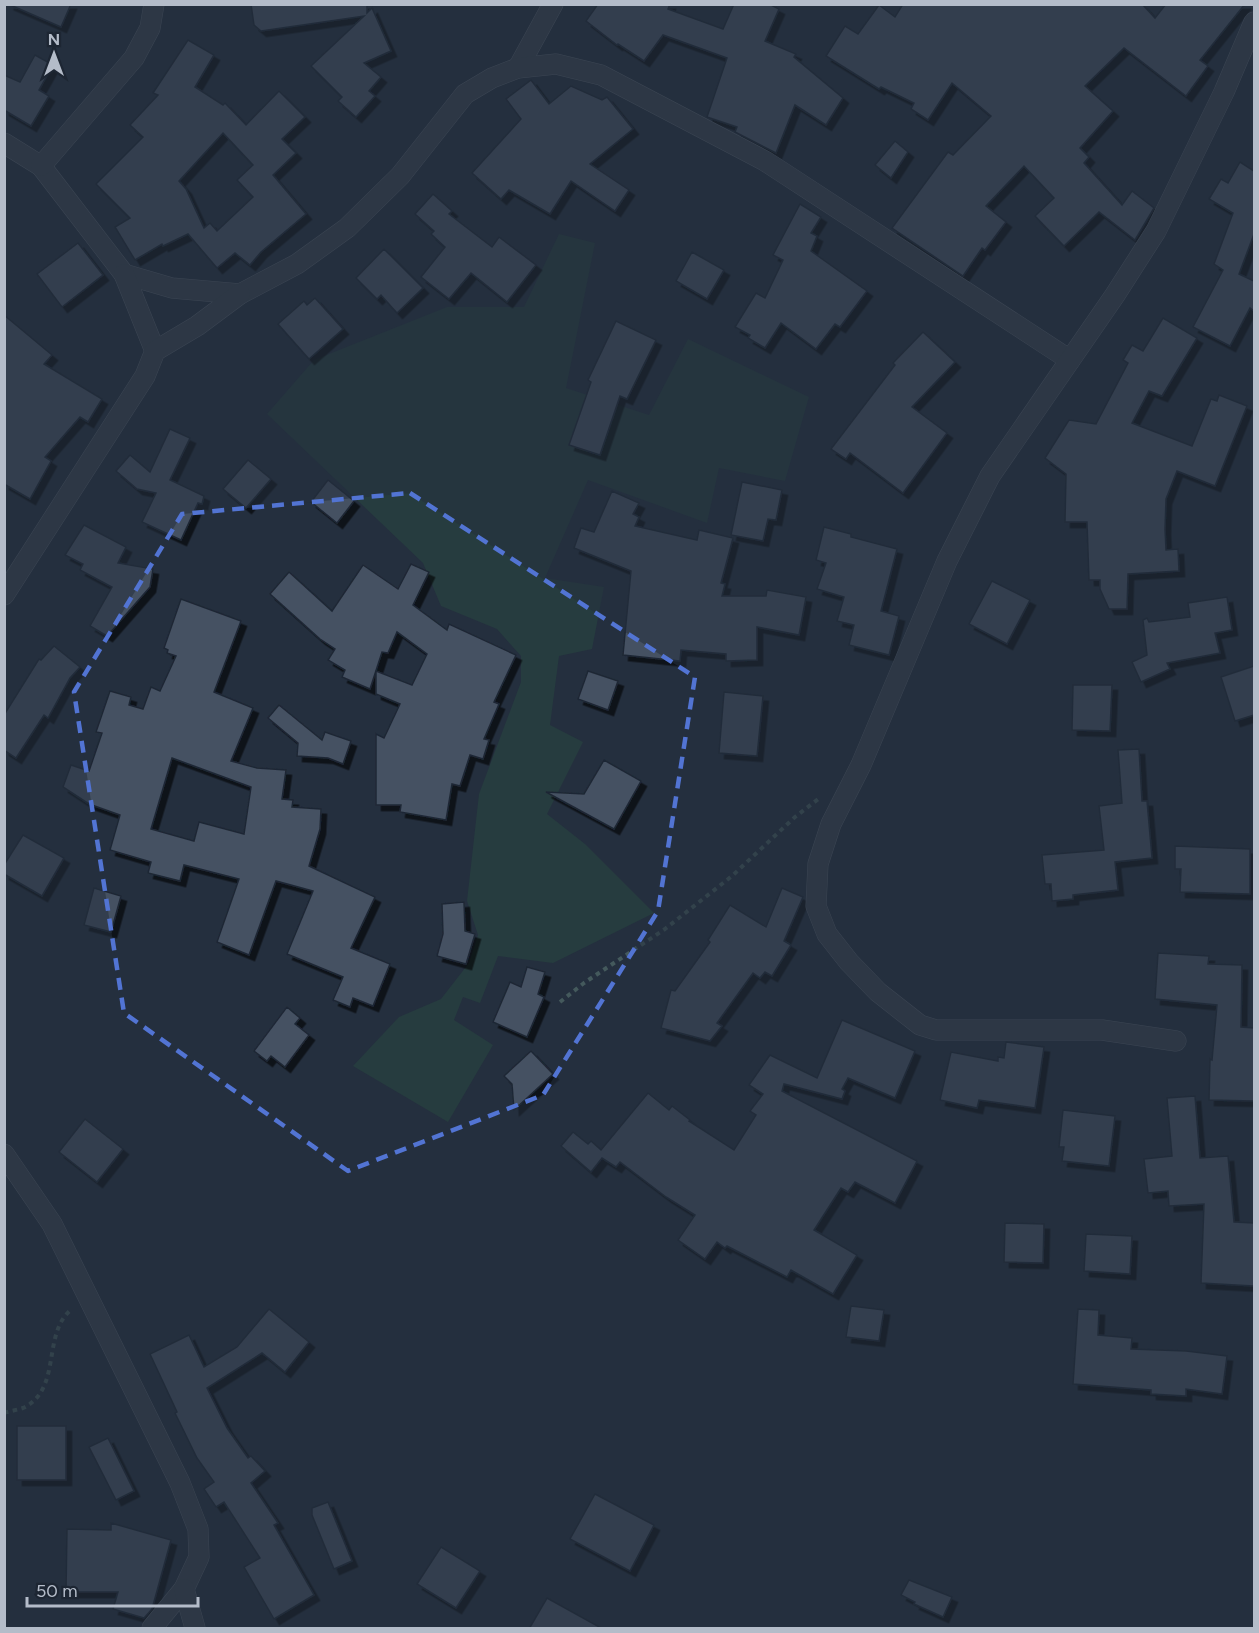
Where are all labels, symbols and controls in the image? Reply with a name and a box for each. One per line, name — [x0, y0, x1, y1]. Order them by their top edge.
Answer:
north arrow — [24, 24, 84, 84]
text: N — [48, 30, 60, 49]
scale bar — [27, 1570, 198, 1608]
text: 50 m — [36, 1580, 78, 1602]

